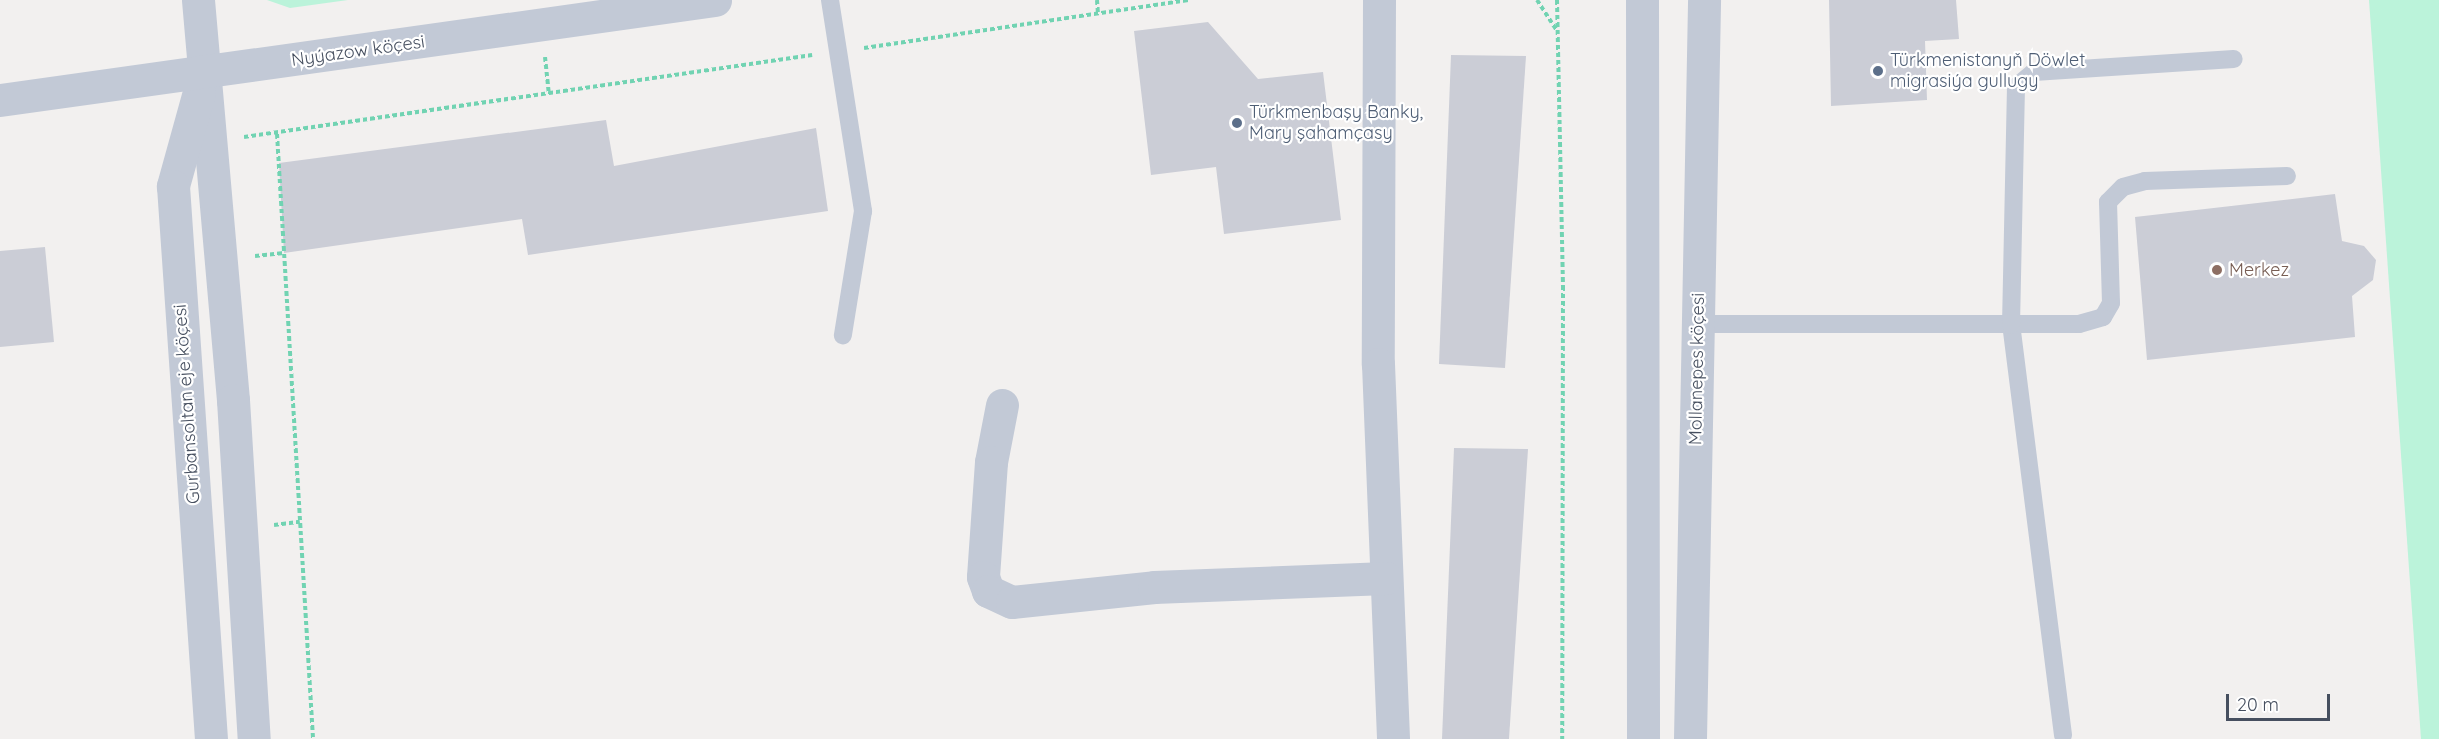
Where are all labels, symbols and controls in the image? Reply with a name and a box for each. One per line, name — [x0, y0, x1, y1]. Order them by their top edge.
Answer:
street label: Nyýazow köçesi — [290, 31, 426, 71]
place label: Türkmenistanyň Döwlet migrasiýa gullugy — [1890, 50, 2085, 92]
marker: Türkmenistanyň Döwlet migrasiýa gullugy — [1871, 64, 1885, 78]
place label: Türkmenbaşy Banky, Mary şahamçasy — [1249, 102, 1423, 144]
marker: Türkmenbaşy Banky, Mary şahamçasy — [1230, 116, 1244, 130]
place label: Merkez — [2229, 259, 2289, 281]
marker: Merkez — [2210, 263, 2224, 277]
street label: Mollanepes köçesi — [1685, 293, 1709, 445]
street label: Gurbansoltan eje köçesi — [169, 303, 205, 505]
scale bar — [2229, 682, 2332, 720]
text: 20 m — [2237, 693, 2279, 716]

